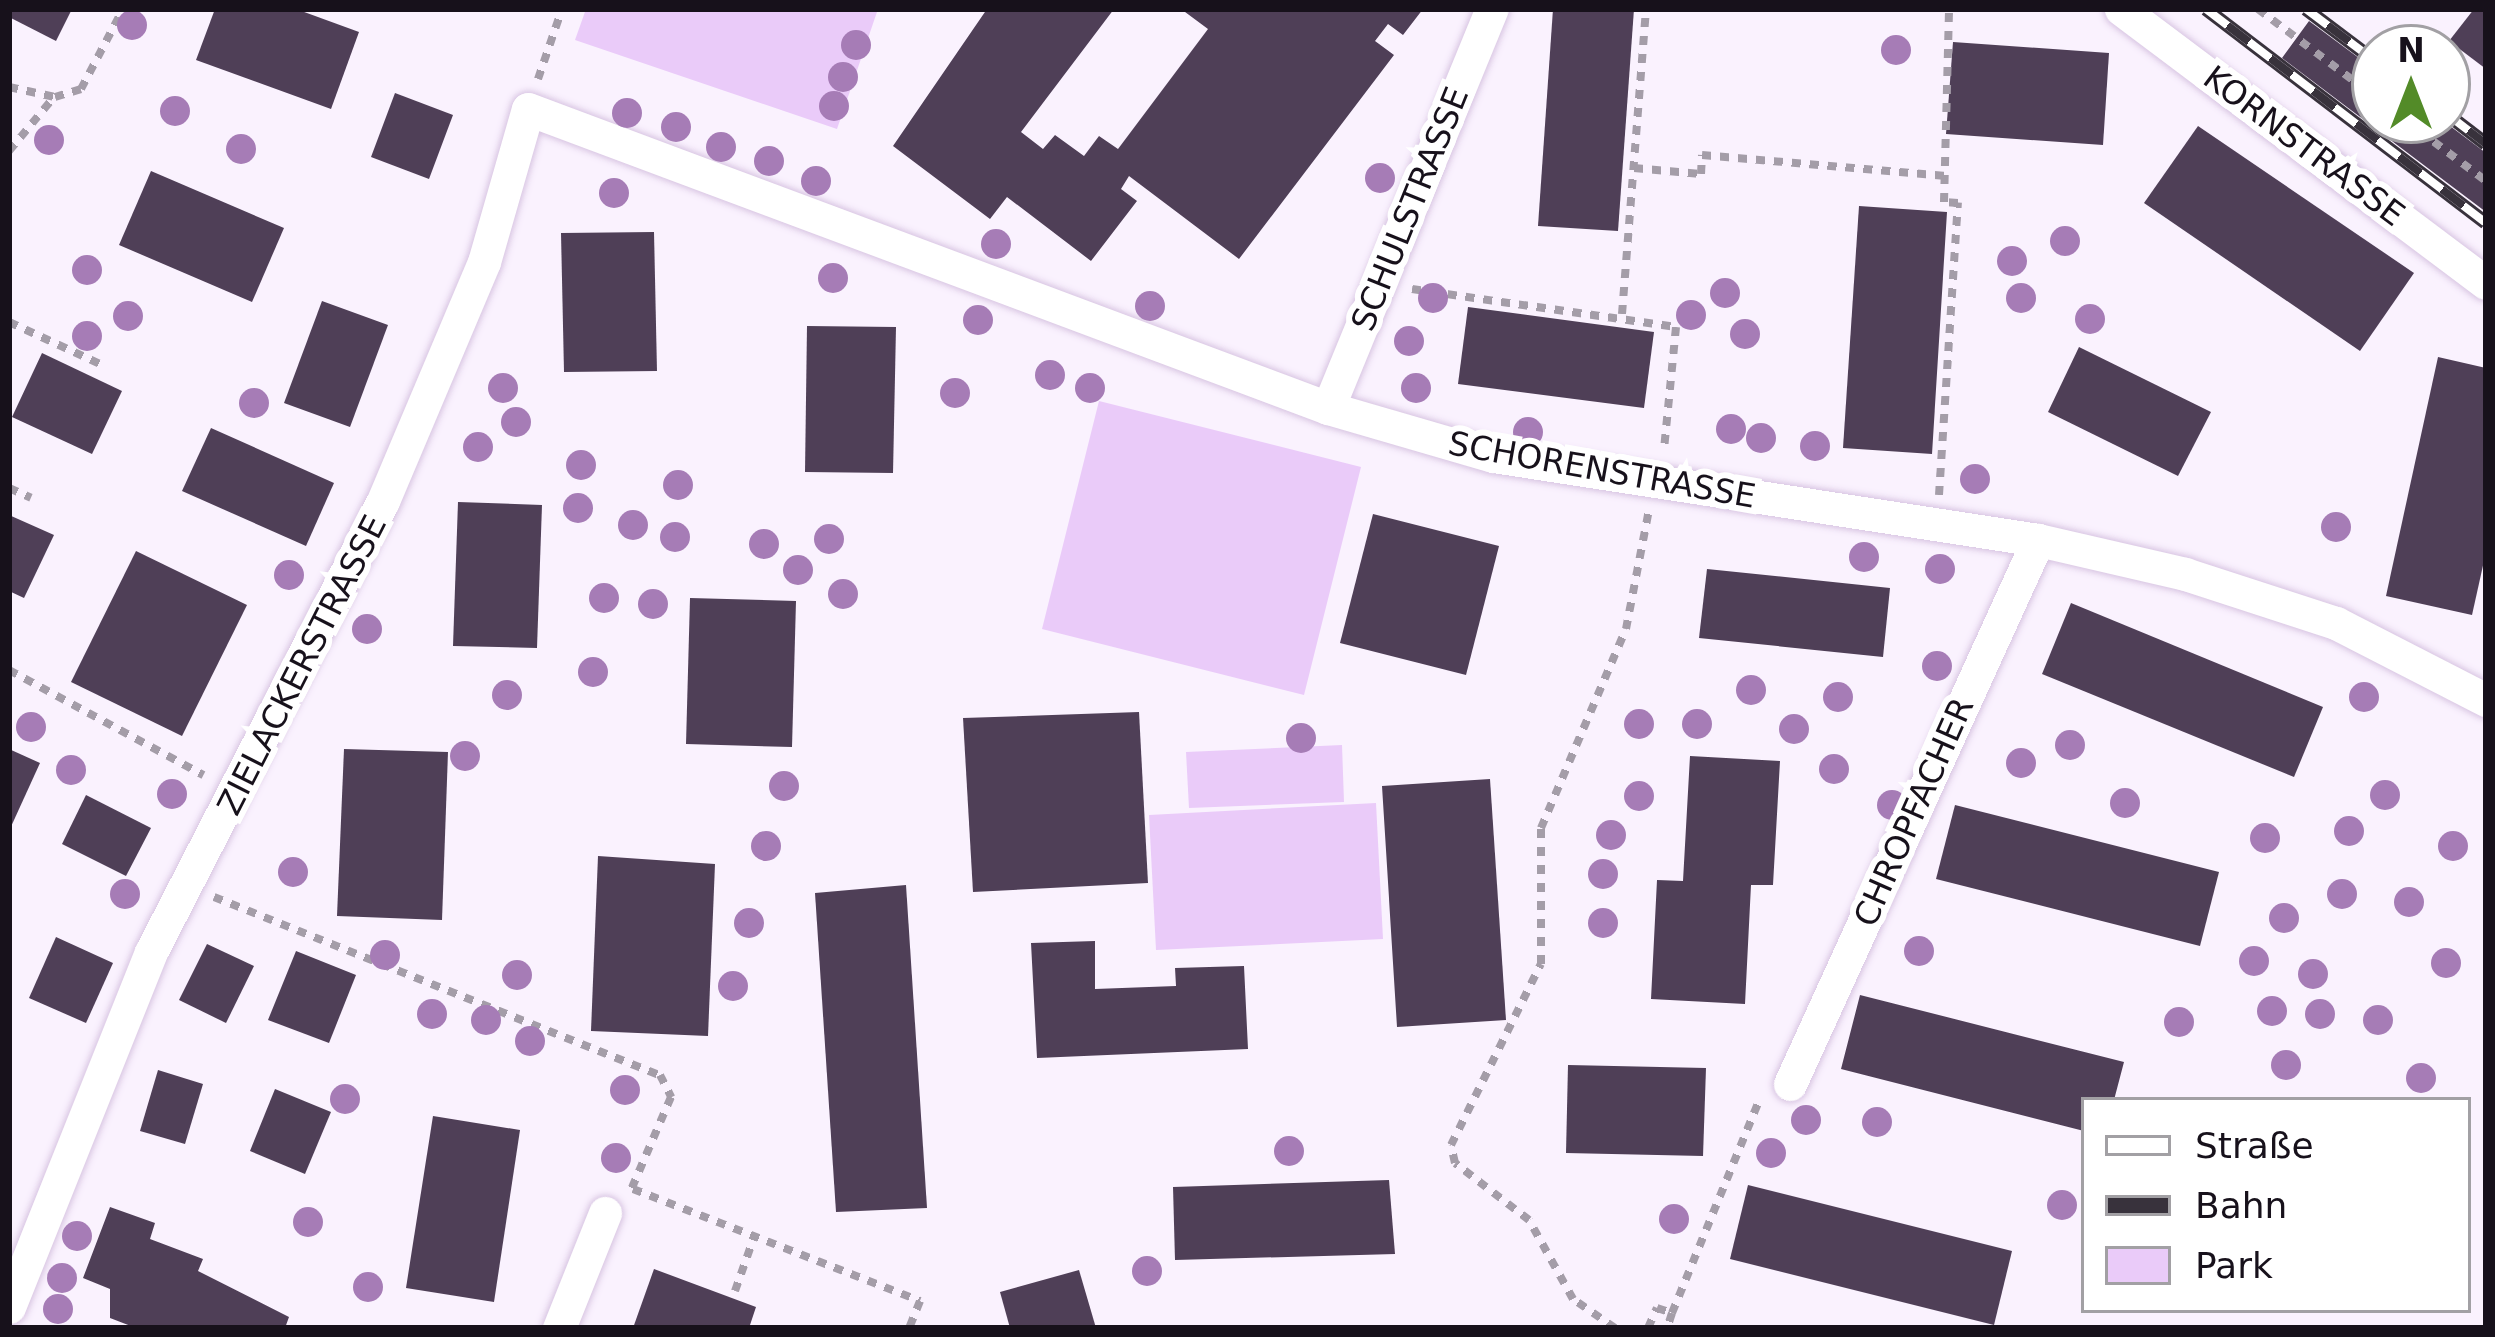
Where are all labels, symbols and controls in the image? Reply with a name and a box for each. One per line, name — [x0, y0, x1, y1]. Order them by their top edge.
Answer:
north arrow — [2351, 24, 2471, 144]
text: N — [2397, 31, 2425, 70]
street label: KORNSTRASSE — [2196, 58, 2412, 234]
street label: SCHULSTRASSE — [1343, 81, 1477, 337]
street label: SCHORENSTRASSE — [1445, 423, 1759, 517]
street label: ZIELACKERSTRASSE — [209, 509, 395, 821]
street label: CHROPFACHER — [1846, 691, 1982, 933]
legend — [2081, 1097, 2471, 1313]
text: Straße — [2195, 1125, 2314, 1166]
text: Bahn — [2195, 1185, 2287, 1226]
text: Park — [2195, 1245, 2273, 1286]

